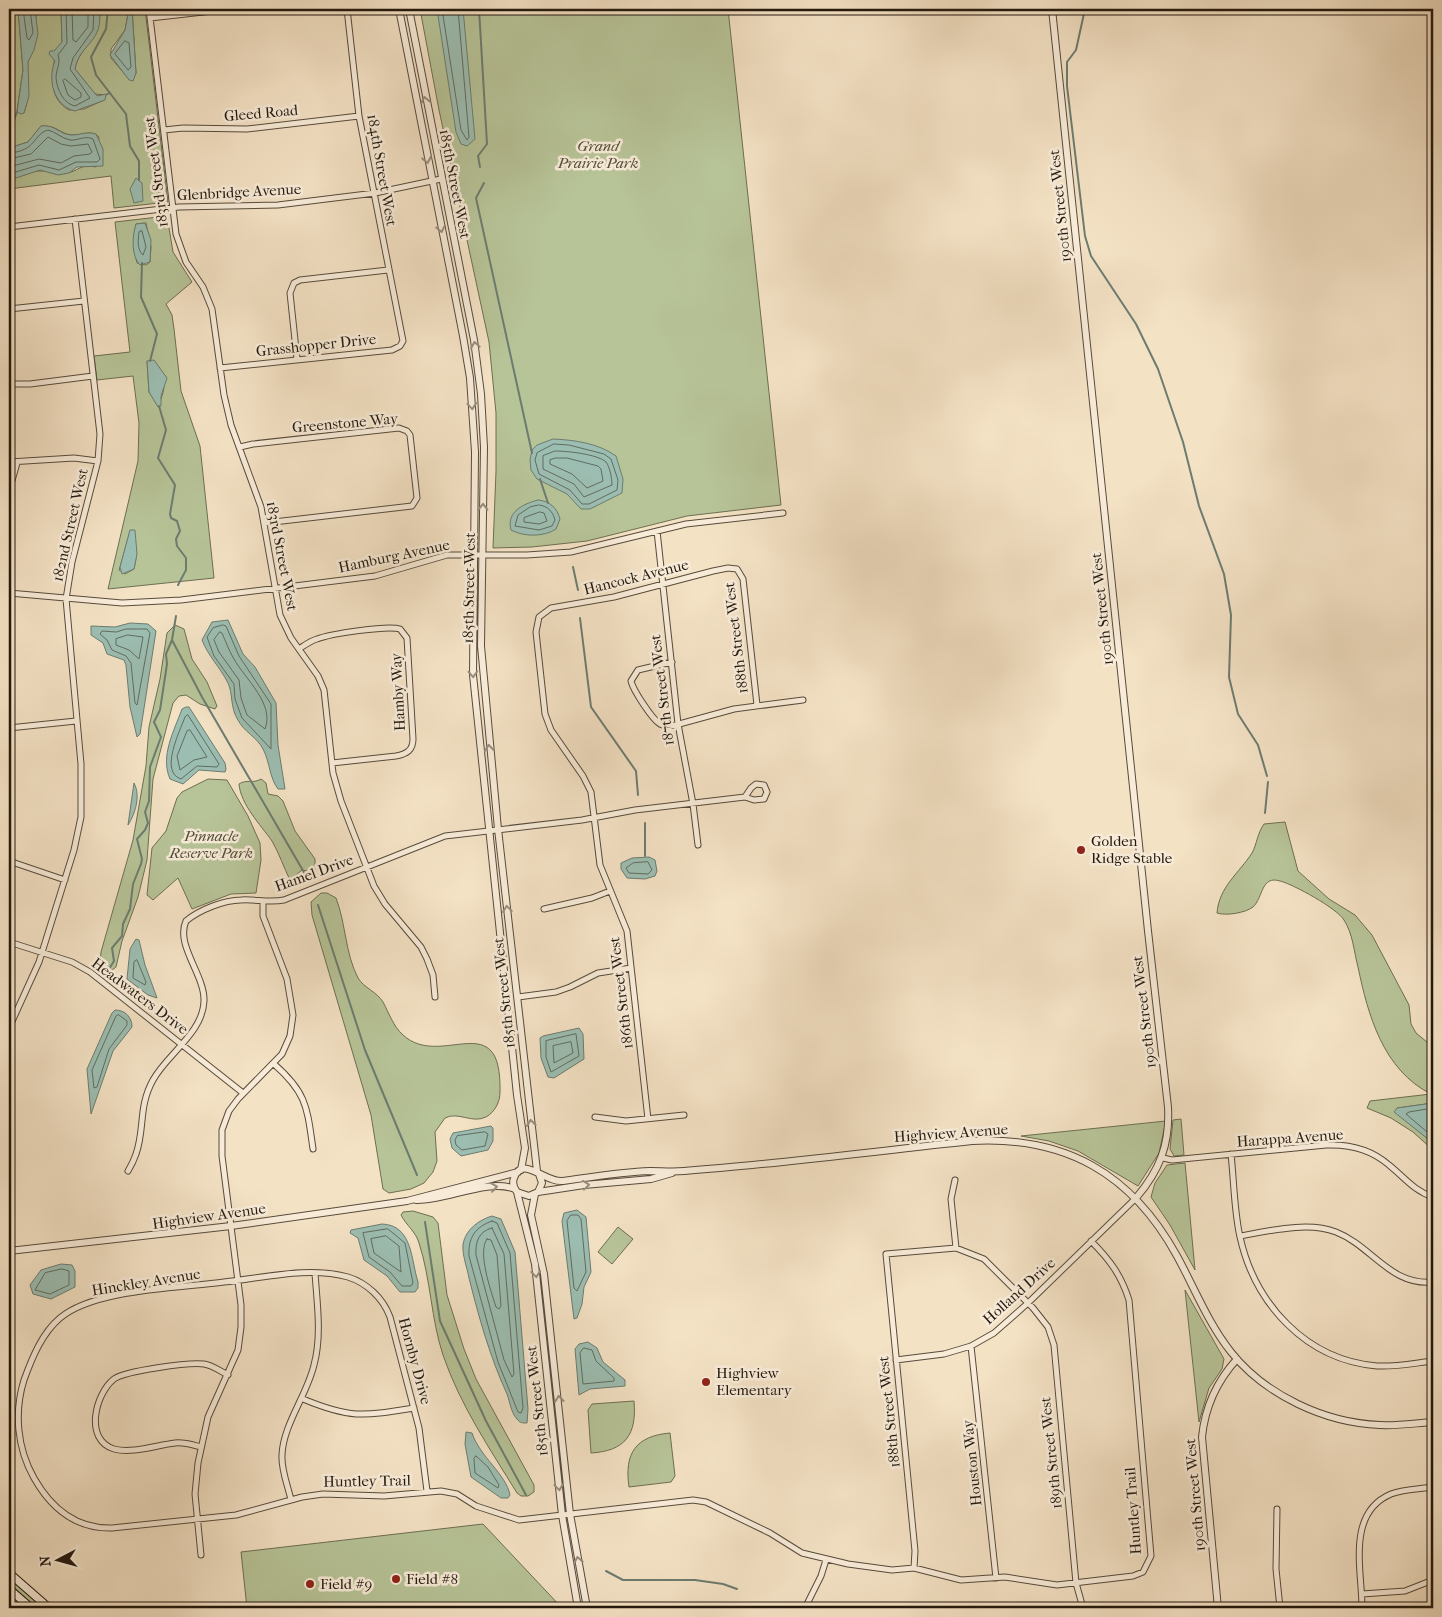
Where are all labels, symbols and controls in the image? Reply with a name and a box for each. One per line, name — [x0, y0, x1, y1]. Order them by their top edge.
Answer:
one-way arrow — [420, 95, 431, 104]
street label: Gleed Road — [223, 101, 300, 125]
street label: 184th Street West — [363, 113, 401, 228]
street label: 183rd Street West — [140, 115, 172, 228]
street label: 185th Street West — [436, 128, 475, 241]
park label: Grand Prairie Park — [557, 137, 638, 172]
street label: 190th Street West — [1045, 148, 1075, 263]
one-way arrow — [422, 155, 432, 164]
street label: Glenbridge Avenue — [176, 180, 302, 204]
one-way arrow — [436, 225, 446, 233]
street label: Grasshopper Drive — [255, 330, 378, 360]
one-way arrow — [470, 340, 480, 349]
one-way arrow — [466, 402, 477, 410]
street label: Greenstone Way — [291, 409, 400, 437]
street label: 182nd Street West — [48, 466, 92, 583]
street label: 183rd Street West — [263, 500, 302, 613]
one-way arrow — [478, 503, 488, 510]
street label: 185th Street West — [459, 532, 479, 644]
street label: Hamburg Avenue — [337, 535, 452, 577]
street label: 190th Street West — [1087, 551, 1117, 666]
street label: Hancock Avenue — [582, 555, 691, 599]
street label: 188th Street West — [720, 581, 752, 695]
street label: 187th Street West — [646, 633, 678, 747]
street label: Hamby Way — [387, 651, 409, 732]
one-way arrow — [467, 671, 478, 679]
one-way arrow — [484, 744, 495, 752]
park label: Pinnacle Reserve Park — [168, 827, 253, 862]
place label: Golden Ridge Stable — [1091, 832, 1173, 867]
marker: Golden Ridge Stable — [1075, 844, 1087, 856]
street label: Hamel Drive — [272, 850, 356, 896]
one-way arrow — [502, 905, 513, 913]
street label: 186th Street West — [605, 935, 637, 1050]
street label: 185th Street West — [489, 936, 519, 1049]
street label: Headwaters Drive — [88, 954, 192, 1039]
street label: 190th Street West — [1128, 954, 1160, 1069]
one-way arrow — [526, 1119, 537, 1127]
street label: Highview Avenue — [893, 1120, 1009, 1146]
street label: Harappa Avenue — [1236, 1125, 1345, 1151]
one-way arrow — [582, 1180, 590, 1191]
one-way arrow — [491, 1182, 499, 1193]
street label: Highview Avenue — [151, 1199, 267, 1233]
street label: Holland Drive — [979, 1253, 1059, 1328]
street label: Hinckley Avenue — [90, 1264, 202, 1299]
one-way arrow — [530, 1270, 541, 1278]
street label: Hornby Drive — [395, 1315, 435, 1407]
street label: 185th Street West — [522, 1344, 552, 1457]
street label: 188th Street West — [874, 1355, 904, 1469]
place label: Highview Elementary — [716, 1364, 793, 1399]
marker: Highview Elementary — [700, 1376, 712, 1388]
one-way arrow — [554, 1395, 565, 1403]
street label: 189th Street West — [1036, 1395, 1066, 1510]
street label: Houston Way — [958, 1418, 985, 1507]
street label: 190th Street West — [1181, 1437, 1209, 1552]
street label: Huntley Trail — [1121, 1467, 1145, 1555]
street label: Huntley Trail — [323, 1471, 411, 1491]
one-way arrow — [553, 1484, 564, 1492]
north arrow — [32, 1534, 82, 1584]
text: N — [37, 1555, 55, 1567]
one-way arrow — [574, 1556, 584, 1565]
place label: Field #8 — [406, 1570, 458, 1588]
marker: Field #8 — [390, 1573, 402, 1585]
place label: Field #9 — [320, 1575, 373, 1593]
marker: Field #9 — [304, 1578, 316, 1590]

